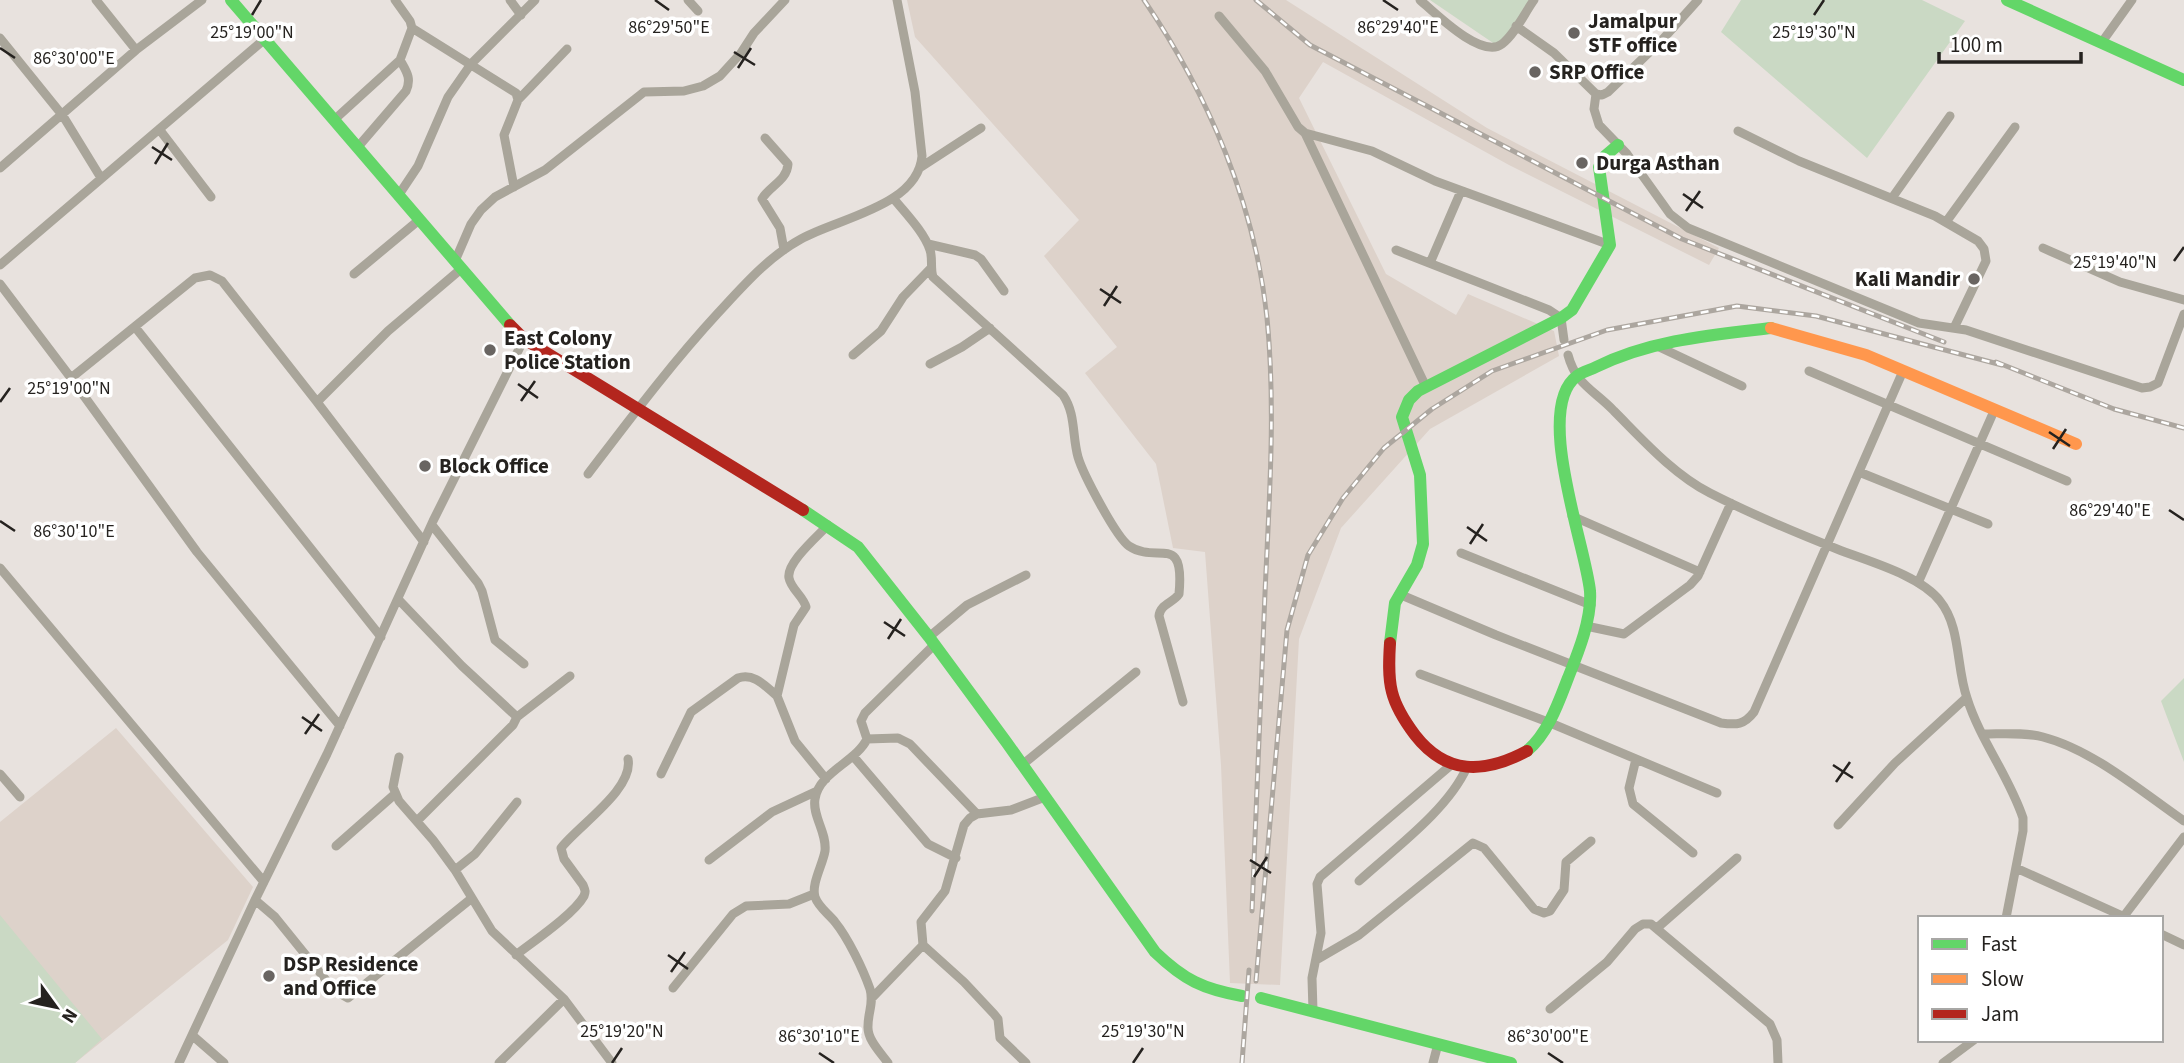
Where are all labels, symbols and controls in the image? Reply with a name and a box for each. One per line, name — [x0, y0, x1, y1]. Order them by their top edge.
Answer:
place label: Jamalpur STF office — [1588, 6, 1678, 60]
text: 86°29'50"E — [628, 15, 710, 40]
text: 86°29'40"E — [1357, 15, 1439, 40]
text: 25°19'00"N — [210, 20, 294, 45]
text: 25°19'30"N — [1772, 20, 1856, 45]
scale bar — [1939, 21, 2081, 65]
marker: Jamalpur STF office — [1566, 25, 1582, 41]
text: 100 m — [1950, 30, 2003, 60]
text: 86°30'00"E — [33, 46, 115, 71]
place label: SRP Office — [1549, 57, 1644, 87]
marker: SRP Office — [1527, 64, 1543, 80]
place label: Durga Asthan — [1596, 148, 1720, 178]
marker: Durga Asthan — [1574, 155, 1590, 171]
text: 25°19'40"N — [2073, 250, 2157, 275]
place label: Kali Mandir — [1855, 264, 1961, 294]
marker: Kali Mandir — [1966, 271, 1982, 287]
place label: East Colony Police Station — [504, 323, 631, 377]
marker: East Colony Police Station — [482, 342, 498, 358]
text: 25°19'00"N — [27, 376, 111, 401]
place label: Block Office — [439, 451, 549, 481]
marker: Block Office — [417, 458, 433, 474]
text: 86°29'40"E — [2069, 498, 2151, 523]
text: 86°30'10"E — [33, 519, 115, 544]
legend — [1918, 916, 2163, 1042]
text: Fast — [1981, 929, 2017, 959]
place label: DSP Residence and Office — [283, 949, 419, 1003]
text: Slow — [1981, 964, 2024, 994]
marker: DSP Residence and Office — [261, 968, 277, 984]
north arrow — [21, 972, 91, 1042]
text: Jam — [1981, 999, 2019, 1029]
text: N — [54, 1003, 84, 1028]
text: 25°19'20"N — [580, 1019, 664, 1044]
text: 25°19'30"N — [1101, 1019, 1185, 1044]
text: 86°30'10"E — [778, 1024, 860, 1049]
text: 86°30'00"E — [1507, 1024, 1589, 1049]

